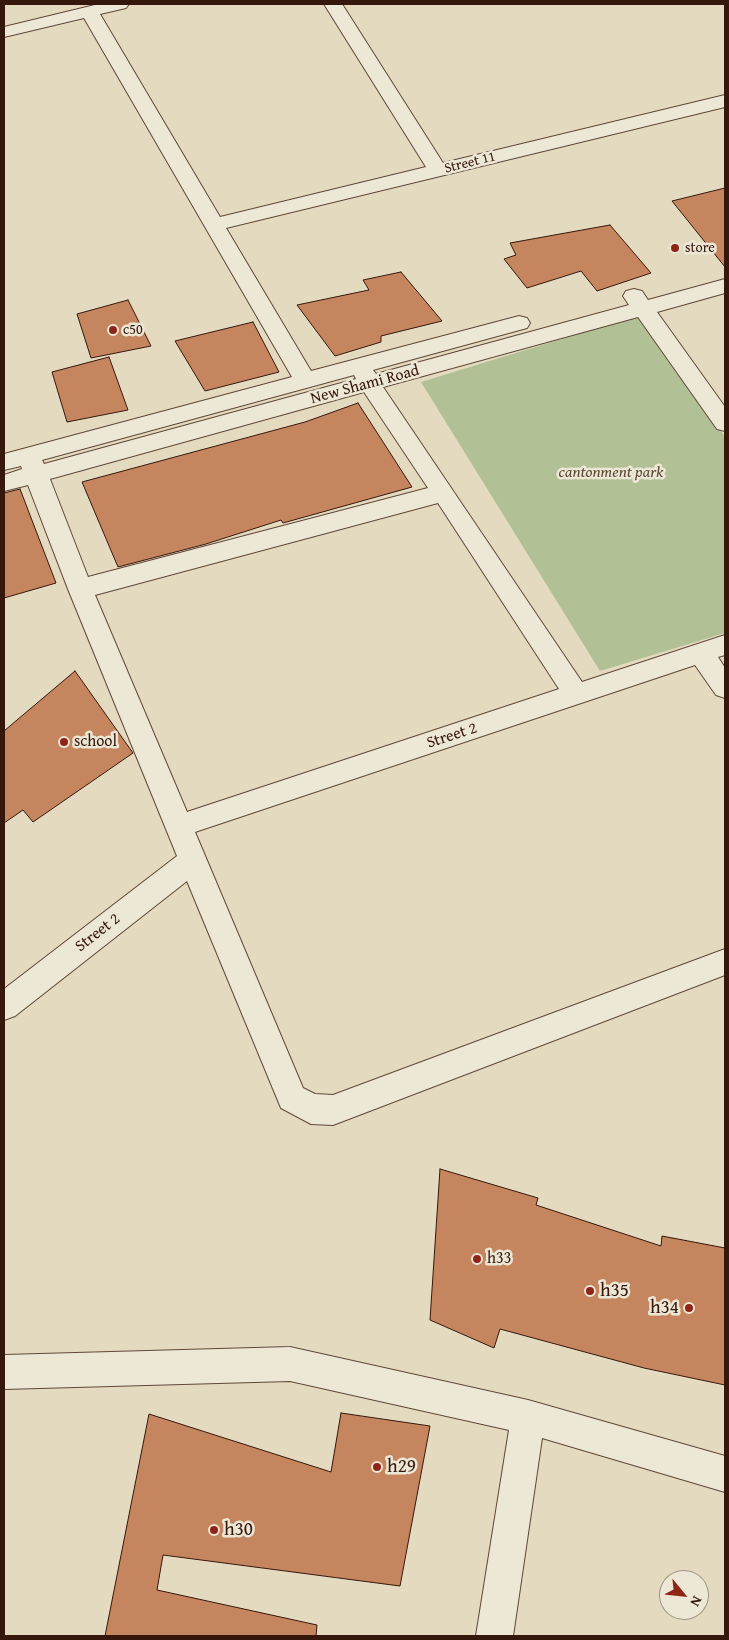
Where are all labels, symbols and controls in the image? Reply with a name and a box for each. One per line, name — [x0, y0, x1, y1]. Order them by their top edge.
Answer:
street label: Street 11 — [443, 149, 497, 177]
place label: store — [685, 240, 715, 256]
marker: store — [669, 242, 681, 254]
place label: c50 — [123, 322, 143, 338]
marker: c50 — [107, 324, 119, 336]
street label: New Shami Road — [309, 361, 421, 409]
park label: cantonment park — [559, 463, 663, 483]
street label: Street 2 — [424, 719, 480, 753]
place label: school — [74, 732, 117, 752]
marker: school — [58, 736, 70, 748]
street label: Street 2 — [72, 910, 124, 956]
place label: h33 — [487, 1249, 511, 1269]
marker: h33 — [471, 1253, 483, 1265]
place label: h35 — [600, 1280, 629, 1302]
marker: h35 — [584, 1285, 596, 1297]
place label: h34 — [650, 1297, 679, 1319]
marker: h34 — [683, 1302, 695, 1314]
place label: h29 — [387, 1456, 416, 1478]
marker: h29 — [371, 1461, 383, 1473]
place label: h30 — [224, 1519, 253, 1541]
marker: h30 — [208, 1524, 220, 1536]
north arrow — [659, 1570, 709, 1620]
text: N — [685, 1593, 707, 1610]

